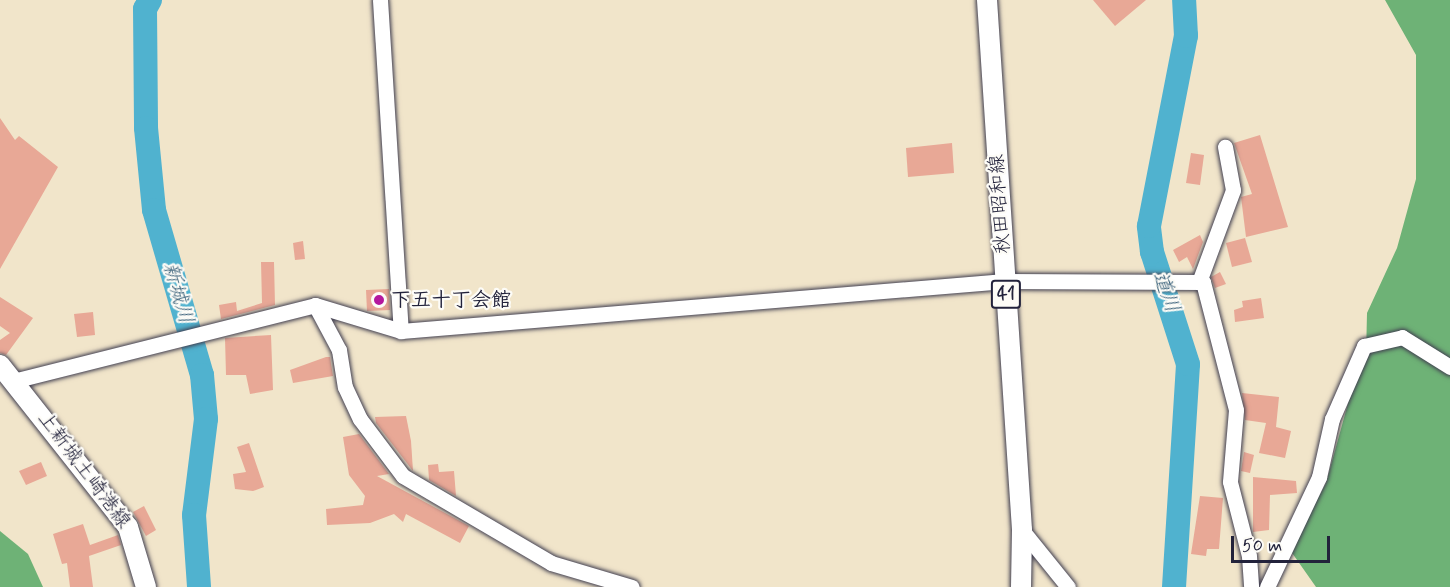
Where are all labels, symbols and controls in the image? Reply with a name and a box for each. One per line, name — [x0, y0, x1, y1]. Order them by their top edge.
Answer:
street label: 秋田昭和線 — [985, 153, 1015, 255]
water label: 新城川 — [157, 259, 199, 327]
water label: 道川 — [1147, 268, 1185, 316]
road number: 41 — [990, 279, 1022, 309]
place label: 下五十丁会館 — [391, 288, 511, 312]
marker: 下五十丁会館 — [372, 293, 386, 307]
street label: 上新城土崎港線 — [32, 407, 136, 533]
scale bar — [1234, 524, 1333, 562]
text: 50 m — [1242, 534, 1282, 558]

